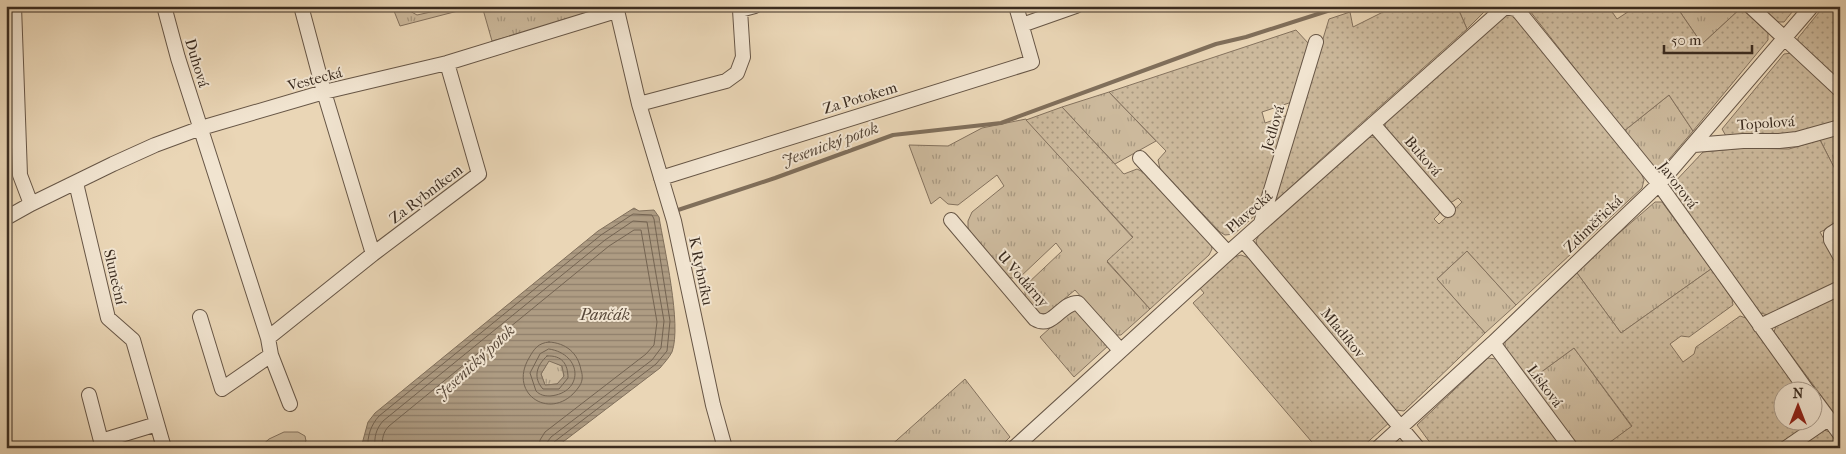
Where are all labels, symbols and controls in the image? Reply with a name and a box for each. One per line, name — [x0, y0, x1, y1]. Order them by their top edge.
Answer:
scale bar — [1664, 22, 1751, 54]
text: 50 m — [1671, 31, 1702, 49]
street label: Duhová — [181, 36, 213, 91]
street label: Vestecká — [285, 63, 345, 95]
street label: Za Potokem — [821, 78, 900, 118]
street label: Jedlová — [1257, 102, 1289, 154]
street label: Topolová — [1737, 112, 1796, 134]
water label: Jesenický potok — [779, 118, 881, 170]
street label: Buková — [1401, 132, 1446, 181]
street label: Javorová — [1654, 157, 1702, 213]
street label: Za Rybníkem — [386, 160, 467, 227]
street label: Plavecká — [1222, 186, 1277, 237]
street label: Zdiměřická — [1560, 191, 1627, 256]
street label: K Rybníku — [685, 235, 717, 307]
street label: U Vodárny — [994, 247, 1053, 312]
street label: Sluneční — [100, 248, 130, 307]
street label: Mladíkov — [1317, 304, 1369, 362]
water label: Pančák — [579, 305, 630, 324]
water label: Jesenický potok — [431, 320, 519, 404]
street label: Lísková — [1523, 361, 1567, 411]
north arrow — [1774, 382, 1824, 432]
text: N — [1793, 385, 1804, 402]

